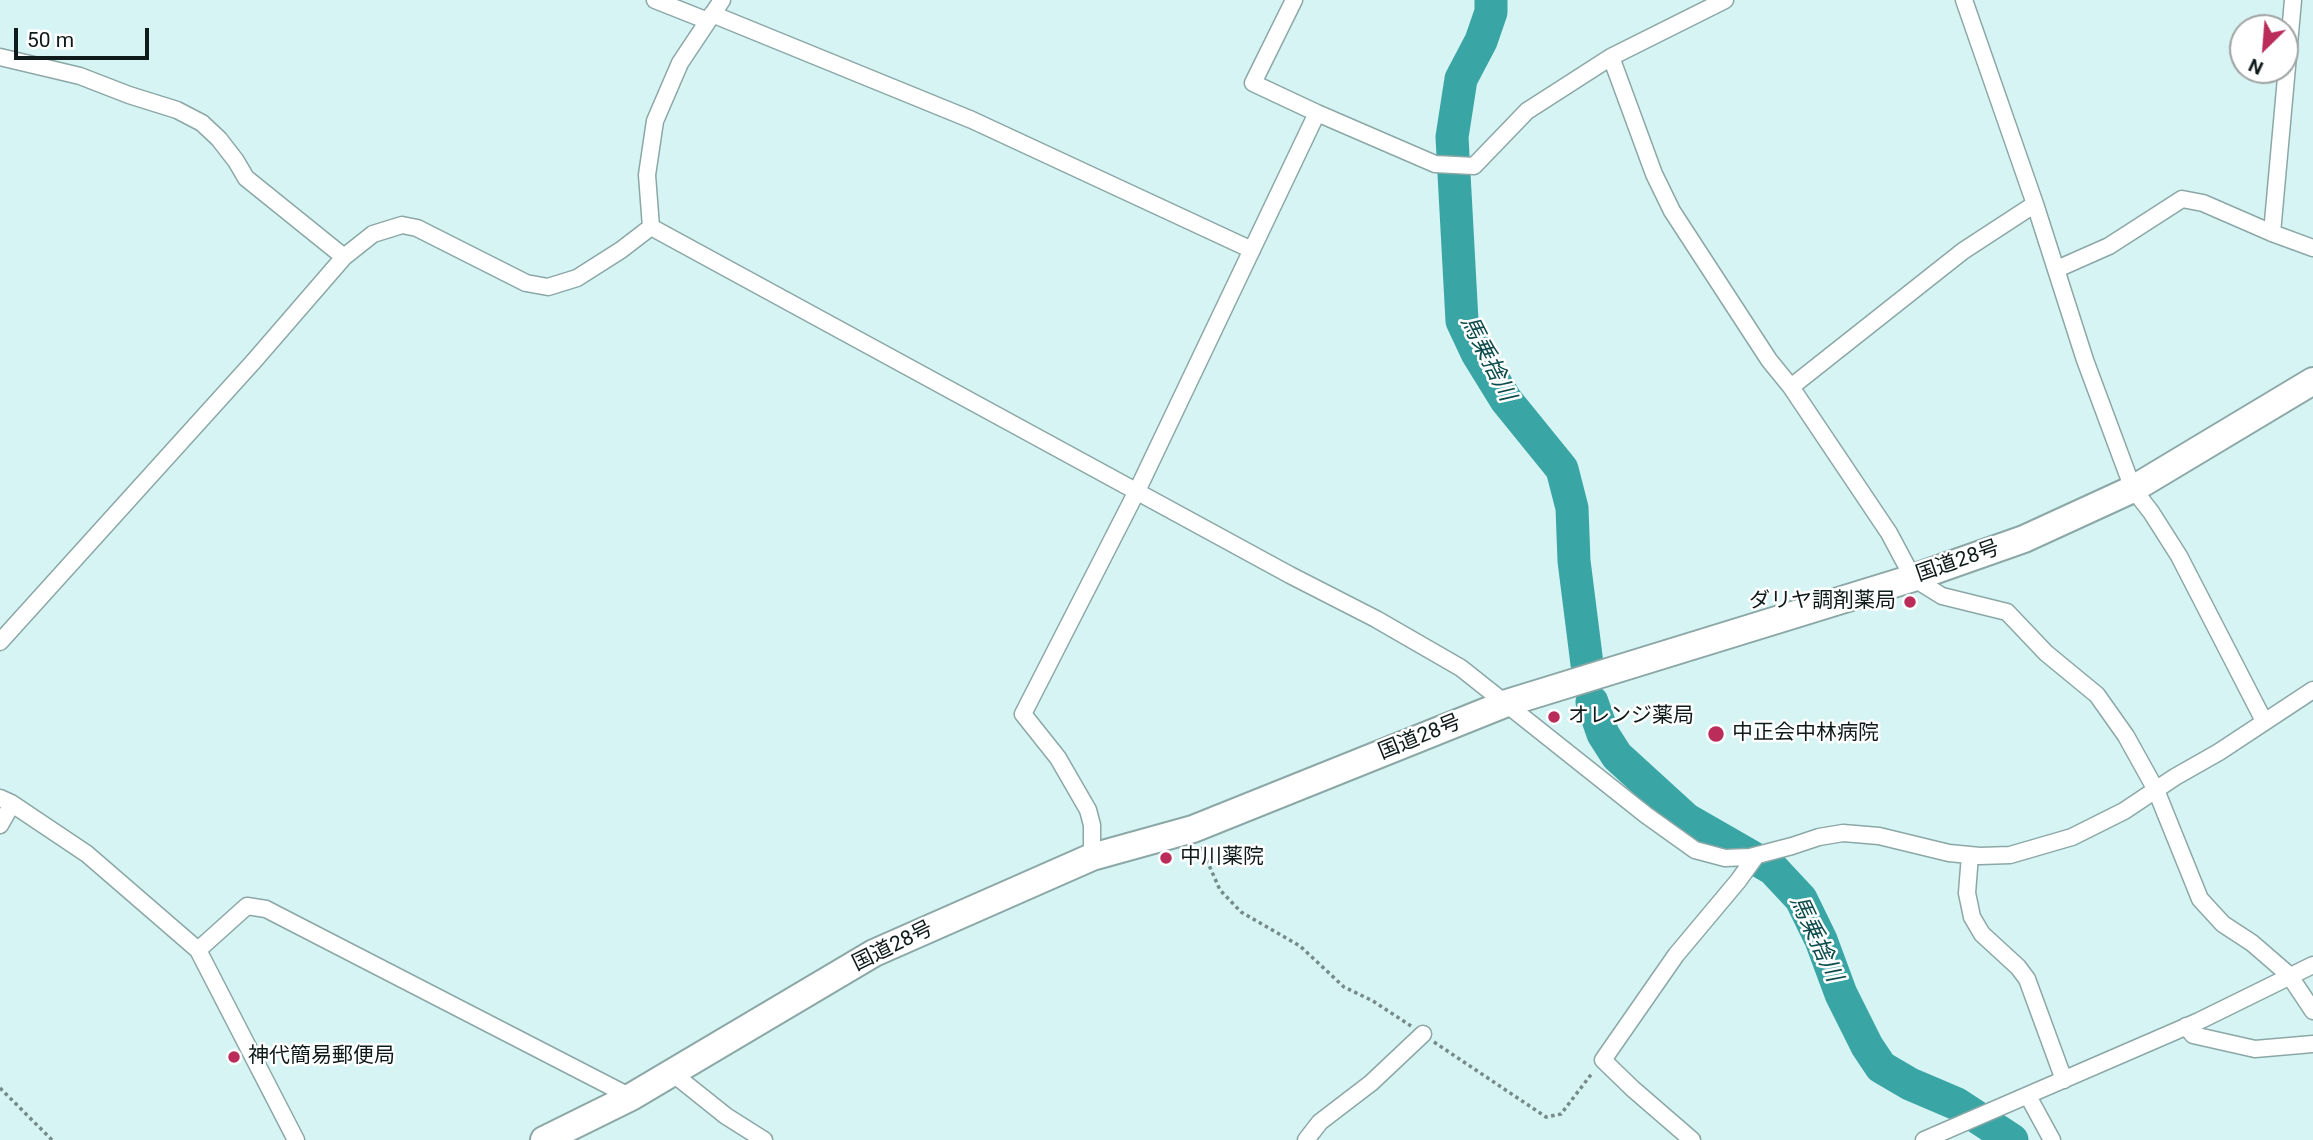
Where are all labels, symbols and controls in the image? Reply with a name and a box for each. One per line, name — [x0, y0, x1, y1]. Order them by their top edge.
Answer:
scale bar — [18, 14, 152, 58]
north arrow — [2229, 14, 2299, 84]
text: 50 m — [27, 28, 74, 52]
text: N — [2245, 53, 2267, 80]
water label: 馬乗捨川 — [1454, 312, 1520, 406]
street label: 国道28号 — [1913, 536, 2003, 588]
place label: ダリヤ調剤薬局 — [1749, 589, 1896, 615]
marker: ダリヤ調剤薬局 — [1902, 594, 1918, 610]
place label: オレンジ薬局 — [1568, 704, 1694, 730]
marker: オレンジ薬局 — [1546, 709, 1562, 725]
street label: 国道28号 — [1375, 710, 1465, 766]
place label: 中正会中林病院 — [1732, 721, 1879, 747]
marker: 中正会中林病院 — [1706, 724, 1726, 744]
place label: 中川薬院 — [1180, 845, 1264, 871]
marker: 中川薬院 — [1158, 850, 1174, 866]
water label: 馬乗捨川 — [1783, 891, 1847, 987]
street label: 国道28号 — [849, 917, 937, 977]
place label: 神代簡易郵便局 — [248, 1044, 395, 1070]
marker: 神代簡易郵便局 — [226, 1049, 242, 1065]

